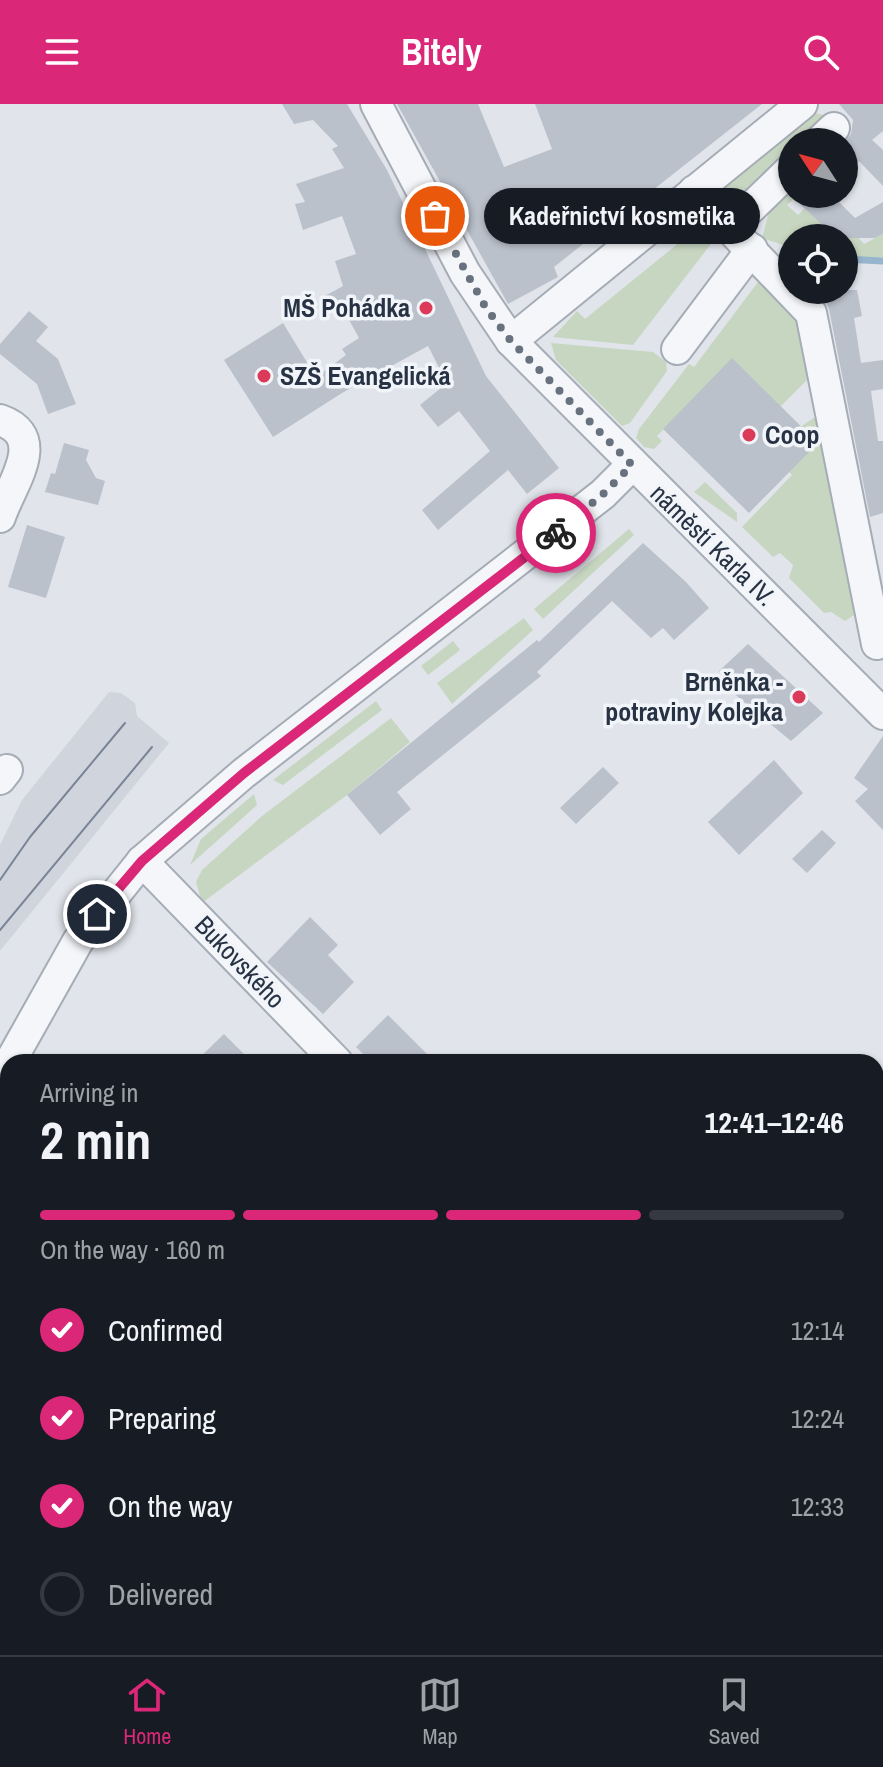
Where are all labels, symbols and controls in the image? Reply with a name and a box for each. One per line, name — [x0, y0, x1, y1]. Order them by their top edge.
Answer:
text: Bitely — [401, 28, 482, 76]
icon: menu — [40, 30, 84, 74]
icon: search — [799, 30, 843, 74]
north arrow — [778, 128, 858, 208]
map controls — [778, 128, 858, 304]
pin — [401, 182, 469, 250]
callout: Kadeřnictví kosmetika — [483, 188, 759, 244]
icon: bag — [413, 194, 457, 238]
text: Kadeřnictví kosmetika — [509, 198, 735, 233]
button: locate — [778, 224, 858, 304]
place label: MŠ Pohádka — [283, 290, 410, 325]
marker: MŠ Pohádka — [417, 299, 435, 317]
place label: SZŠ Evangelická — [280, 358, 451, 393]
marker: SZŠ Evangelická — [255, 367, 273, 385]
place label: Coop — [765, 417, 819, 452]
marker: Coop — [740, 426, 758, 444]
street label: náměstí Karla IV. — [643, 476, 784, 613]
courier — [516, 493, 596, 573]
icon: bike — [534, 511, 578, 555]
place label: Brněnka - potraviny Kolejka — [605, 664, 783, 729]
marker: Brněnka - potraviny Kolejka — [790, 688, 808, 706]
pin — [63, 880, 131, 948]
icon: home — [75, 892, 119, 936]
street label: Bukovského — [187, 908, 293, 1016]
text: Arriving in — [40, 1075, 138, 1110]
text: 12:41–12:46 — [705, 1102, 844, 1142]
text: 2 min — [40, 1105, 151, 1175]
text: On the way · 160 m — [40, 1232, 225, 1267]
icon: check — [40, 1308, 84, 1352]
text: Confirmed — [108, 1310, 223, 1350]
text: 12:14 — [791, 1313, 844, 1348]
icon: check — [40, 1396, 84, 1440]
text: Preparing — [108, 1398, 216, 1438]
text: 12:24 — [791, 1401, 844, 1436]
icon: check — [40, 1484, 84, 1528]
text: On the way — [108, 1486, 232, 1526]
text: 12:33 — [791, 1489, 844, 1524]
text: Delivered — [108, 1574, 213, 1614]
tab: Home — [123, 1673, 171, 1751]
tab: Map — [418, 1673, 462, 1751]
tab: Saved — [709, 1673, 760, 1751]

